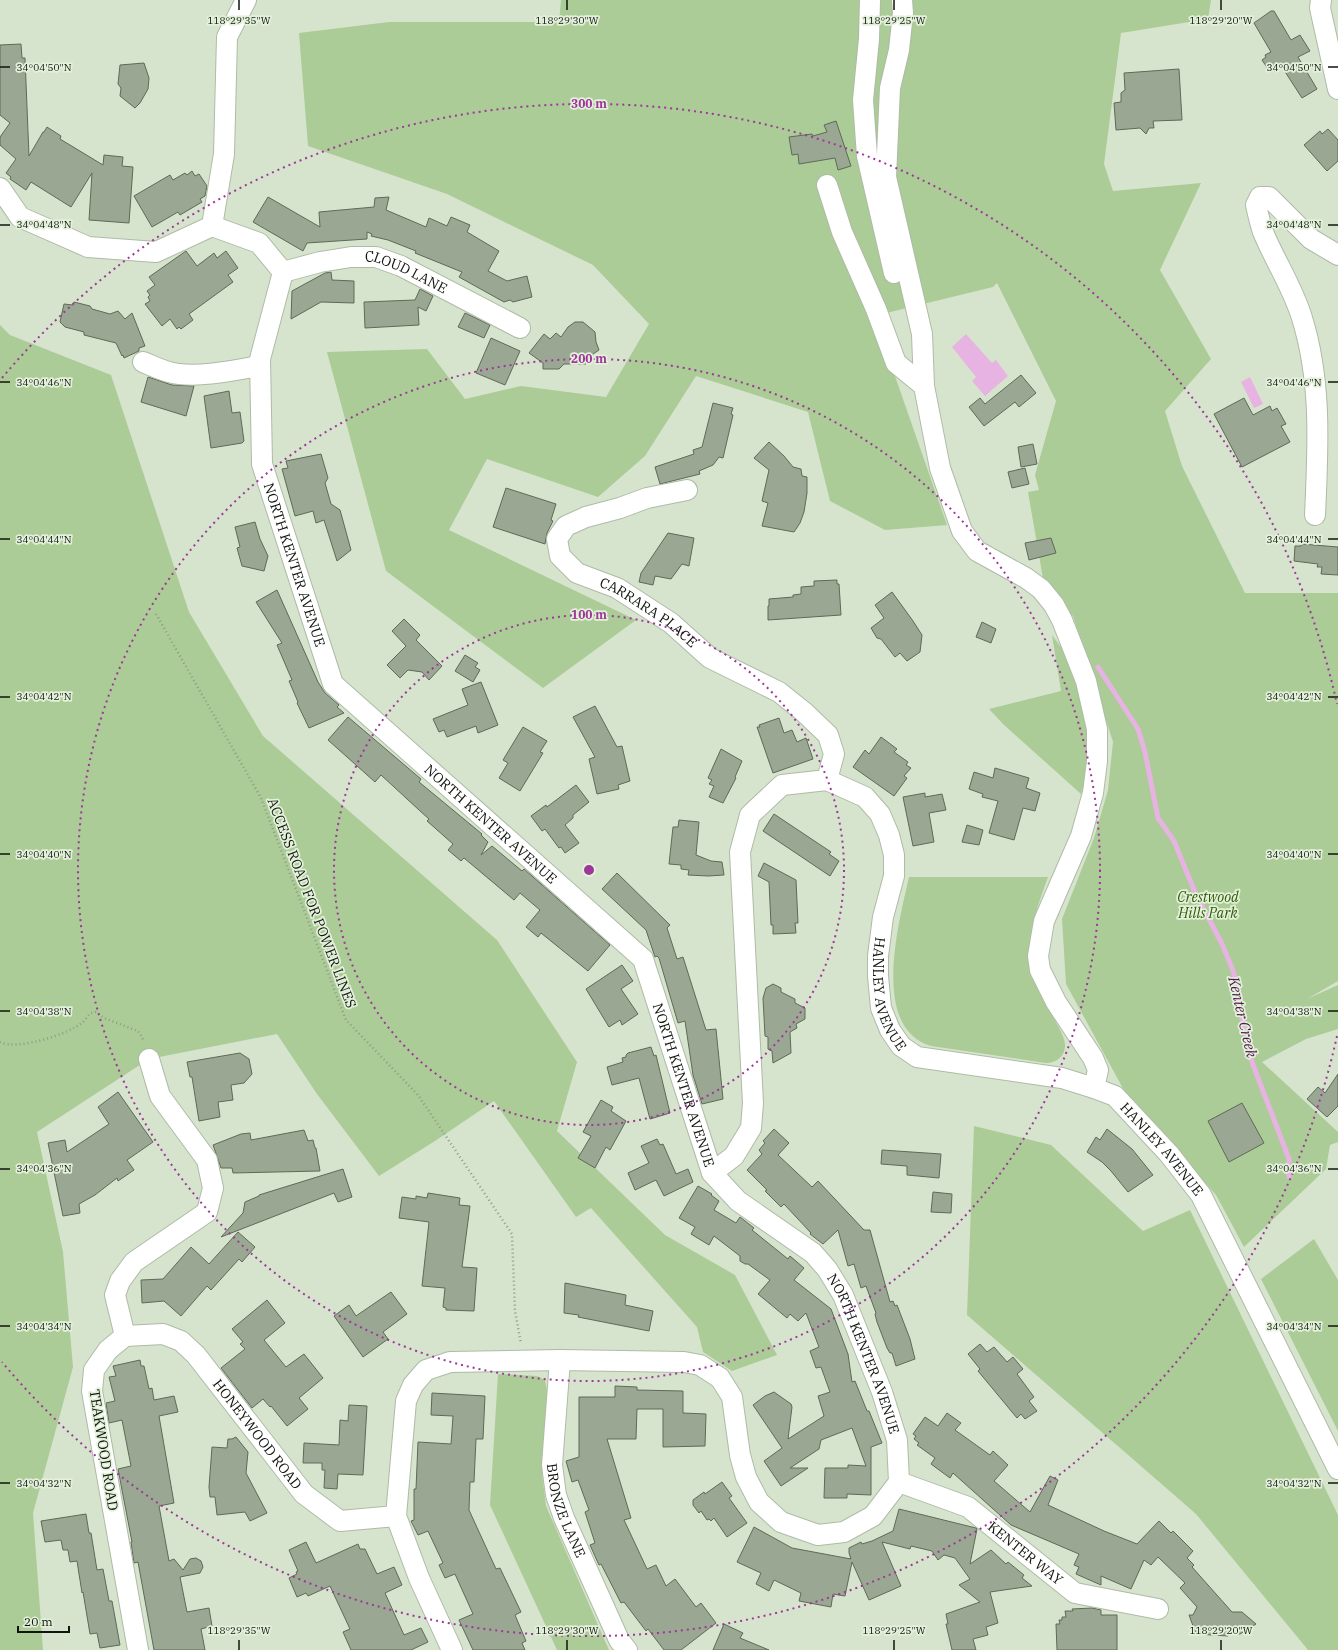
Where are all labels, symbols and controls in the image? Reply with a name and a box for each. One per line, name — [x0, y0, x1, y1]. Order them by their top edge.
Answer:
text: 118°29'35"W — [207, 14, 271, 27]
text: 118°29'30"W — [535, 14, 599, 27]
text: 118°29'25"W — [862, 14, 926, 27]
text: 118°29'20"W — [1189, 14, 1253, 27]
text: 34°04'50"N — [17, 61, 72, 74]
text: 34°04'50"N — [1267, 61, 1322, 74]
text: 300 m — [571, 96, 607, 111]
text: 34°04'48"N — [17, 218, 72, 231]
text: 34°04'48"N — [1267, 218, 1322, 231]
street label: CLOUD LANE — [365, 248, 450, 298]
text: 200 m — [571, 351, 607, 366]
text: 34°04'46"N — [17, 376, 72, 389]
text: 34°04'46"N — [1267, 376, 1322, 389]
street label: NORTH KENTER AVENUE — [260, 480, 329, 649]
text: 34°04'44"N — [17, 533, 72, 546]
text: 34°04'44"N — [1267, 533, 1322, 546]
street label: CARRARA PLACE — [597, 573, 701, 651]
text: 100 m — [571, 607, 607, 622]
text: 34°04'42"N — [17, 690, 72, 703]
text: 34°04'42"N — [1267, 690, 1322, 703]
street label: NORTH KENTER AVENUE — [421, 760, 561, 887]
street label: ACCESS ROAD FOR POWER LINES — [264, 795, 360, 1011]
text: 34°04'40"N — [17, 848, 72, 861]
text: 34°04'40"N — [1267, 848, 1322, 861]
centre of rings — [582, 863, 596, 877]
park label: Crestwood Hills Park — [1177, 888, 1239, 922]
street label: HANLEY AVENUE — [869, 936, 911, 1054]
water label: Kenter Creek — [1224, 974, 1262, 1059]
street label: NORTH KENTER AVENUE — [649, 1001, 718, 1169]
text: 34°04'38"N — [17, 1005, 72, 1018]
text: 34°04'38"N — [1267, 1005, 1322, 1018]
street label: HANLEY AVENUE — [1116, 1098, 1207, 1199]
text: 34°04'36"N — [17, 1162, 72, 1175]
text: 34°04'36"N — [1267, 1162, 1322, 1175]
street label: NORTH KENTER AVENUE — [823, 1270, 904, 1436]
text: 34°04'34"N — [17, 1320, 72, 1333]
text: 34°04'34"N — [1267, 1320, 1322, 1333]
street label: HONEYWOOD ROAD — [209, 1375, 306, 1493]
street label: TEAKWOOD ROAD — [86, 1388, 123, 1512]
street label: BRONZE LANE — [543, 1462, 590, 1560]
text: 34°04'32"N — [17, 1477, 72, 1490]
text: 34°04'32"N — [1267, 1477, 1322, 1490]
street label: KENTER WAY — [984, 1517, 1067, 1589]
scale bar — [18, 1608, 69, 1634]
text: 20 m — [24, 1614, 53, 1629]
text: 118°29'35"W — [207, 1624, 271, 1637]
text: 118°29'30"W — [535, 1624, 599, 1637]
text: 118°29'25"W — [862, 1624, 926, 1637]
text: 118°29'20"W — [1189, 1624, 1253, 1637]

